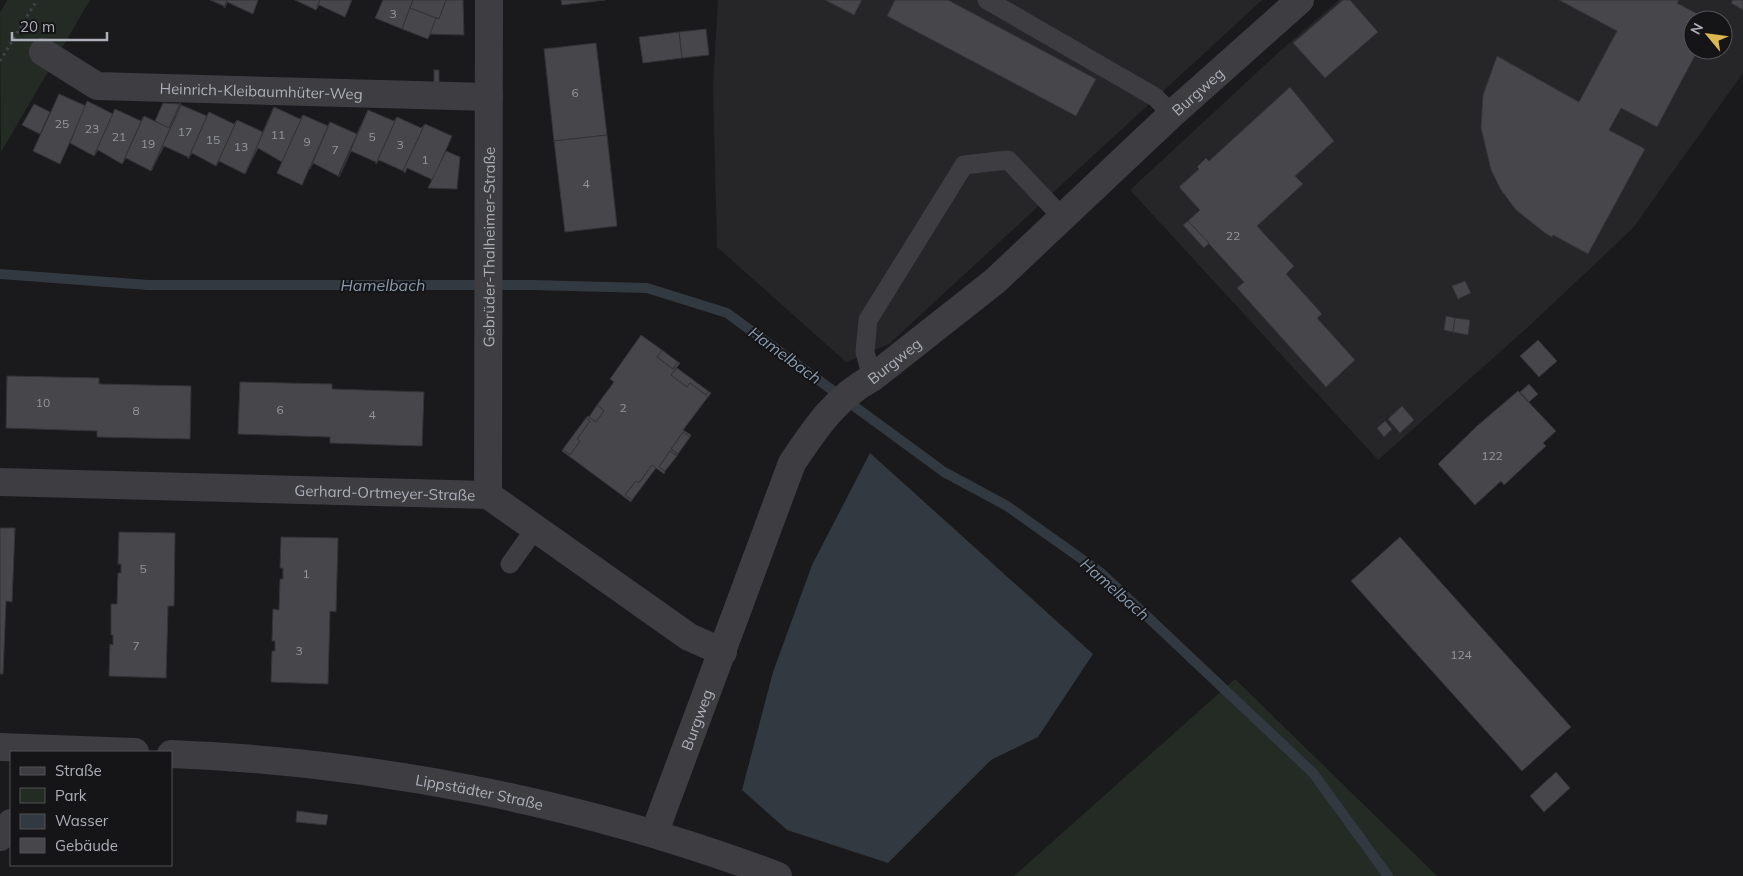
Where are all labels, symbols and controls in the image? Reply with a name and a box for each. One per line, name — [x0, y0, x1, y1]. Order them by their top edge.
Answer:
house number: 3 — [389, 6, 397, 21]
scale bar — [12, 10, 108, 42]
north arrow — [1683, 10, 1733, 60]
text: 20 m — [20, 17, 55, 36]
text: N — [1686, 20, 1707, 38]
street label: Burgweg — [1168, 63, 1228, 119]
street label: Heinrich-Kleibaumhüter-Weg — [159, 78, 363, 103]
house number: 6 — [571, 85, 579, 100]
house number: 25 — [55, 116, 69, 131]
house number: 23 — [85, 121, 99, 136]
house number: 17 — [178, 124, 192, 139]
house number: 11 — [271, 127, 285, 142]
house number: 21 — [112, 129, 126, 144]
house number: 5 — [368, 129, 376, 144]
house number: 15 — [206, 132, 220, 147]
house number: 9 — [303, 134, 311, 149]
house number: 19 — [141, 136, 155, 151]
house number: 3 — [396, 137, 404, 152]
house number: 13 — [234, 139, 248, 154]
house number: 7 — [331, 142, 339, 157]
street label: Gebrüder-Thalheimer-Straße — [479, 147, 498, 347]
house number: 1 — [421, 152, 429, 167]
house number: 4 — [582, 176, 590, 191]
house number: 22 — [1226, 228, 1240, 243]
water label: Hamelbach — [341, 275, 425, 295]
water label: Hamelbach — [745, 322, 825, 388]
street label: Burgweg — [863, 333, 925, 388]
house number: 10 — [36, 395, 50, 410]
house number: 2 — [619, 400, 627, 415]
house number: 6 — [276, 402, 284, 417]
house number: 8 — [132, 403, 140, 418]
house number: 4 — [368, 407, 376, 422]
house number: 122 — [1481, 448, 1503, 463]
street label: Gerhard-Ortmeyer-Straße — [294, 480, 476, 504]
water label: Hamelbach — [1076, 554, 1154, 624]
house number: 5 — [139, 561, 147, 576]
house number: 1 — [302, 566, 310, 581]
house number: 7 — [132, 638, 140, 653]
house number: 3 — [295, 643, 303, 658]
house number: 124 — [1450, 647, 1472, 662]
street label: Burgweg — [677, 687, 716, 753]
legend — [10, 751, 172, 866]
text: Straße — [55, 761, 102, 780]
street label: Lippstädter Straße — [414, 770, 545, 814]
text: Park — [55, 786, 87, 805]
text: Wasser — [55, 811, 109, 830]
text: Gebäude — [55, 836, 118, 855]

